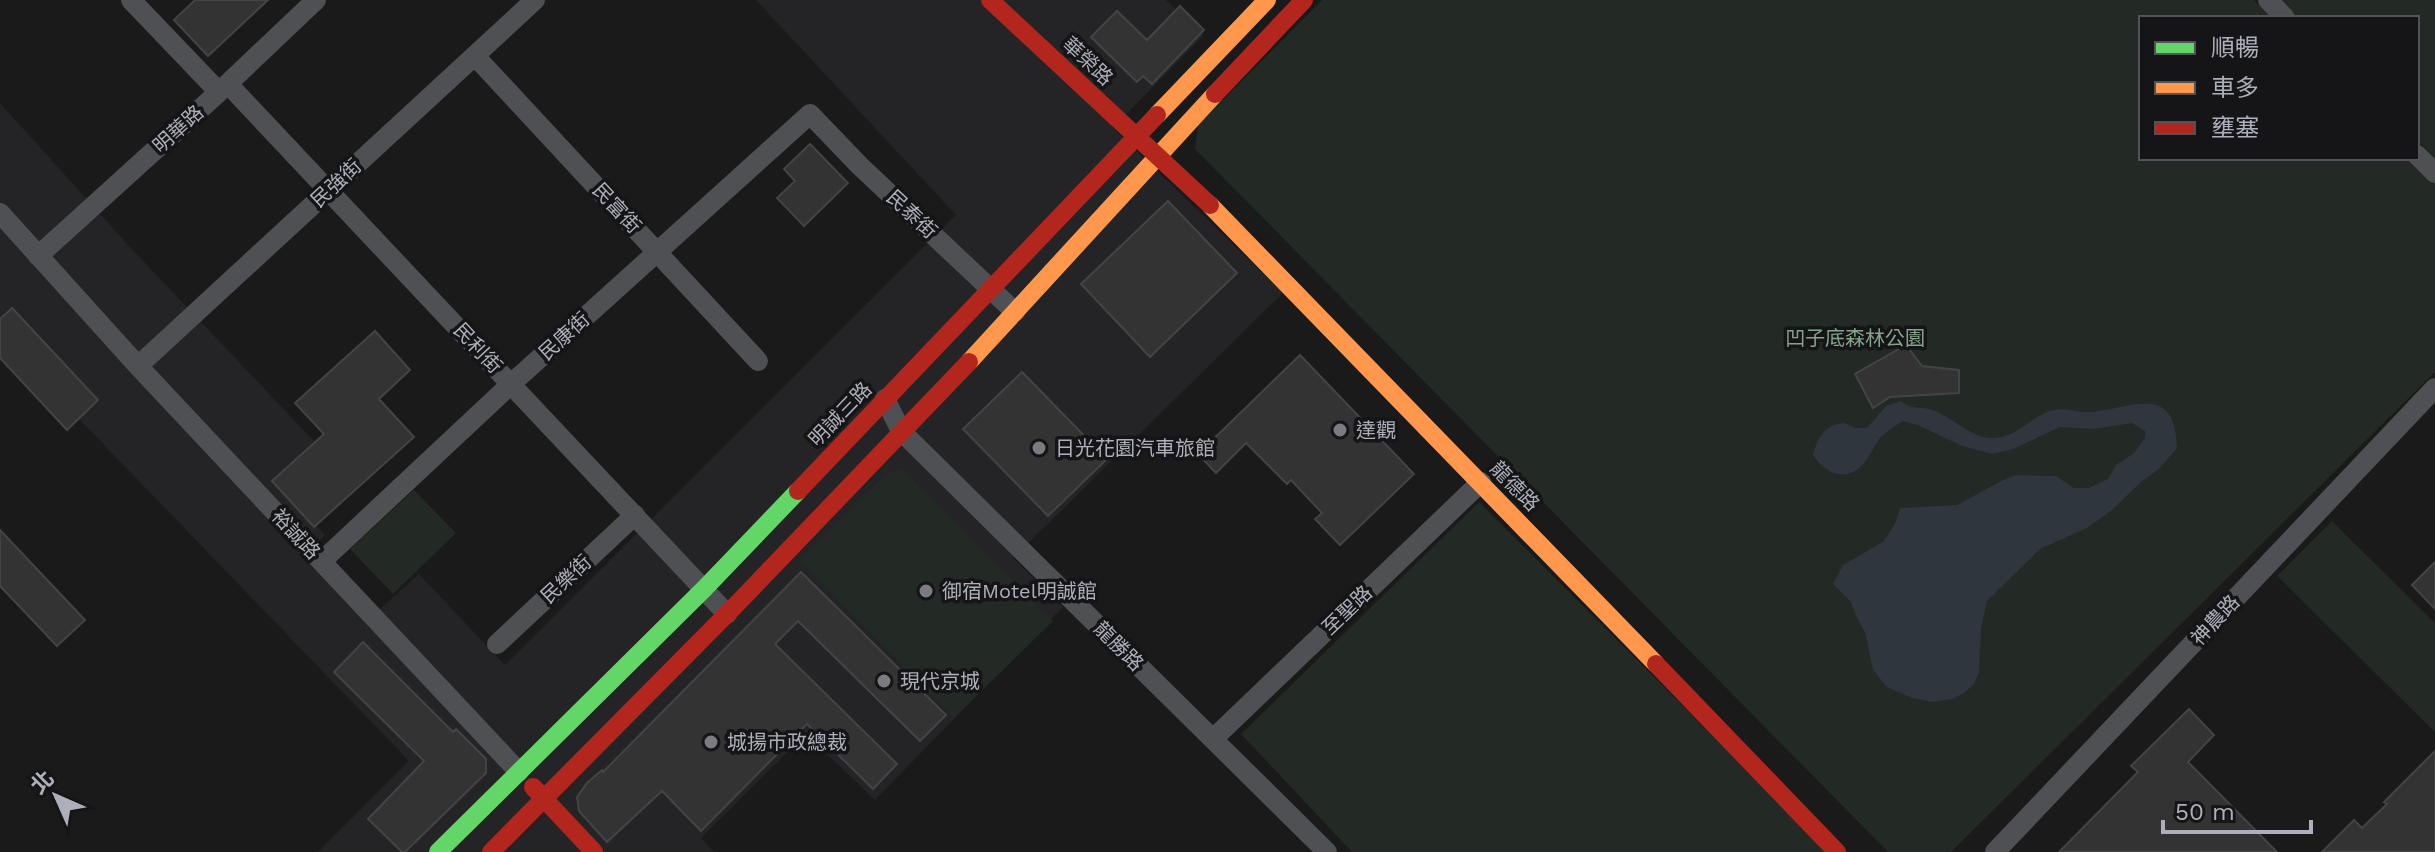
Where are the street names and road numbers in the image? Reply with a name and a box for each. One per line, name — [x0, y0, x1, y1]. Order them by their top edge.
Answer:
street label: 華榮路 — [1058, 32, 1118, 90]
street label: 明華路 — [148, 100, 208, 158]
street label: 民強街 — [306, 154, 366, 212]
street label: 民富街 — [588, 178, 646, 238]
street label: 民泰街 — [882, 185, 942, 243]
street label: 民康街 — [534, 307, 594, 365]
street label: 民利街 — [449, 318, 507, 378]
street label: 明誠三路 — [804, 377, 876, 451]
street label: 龍德路 — [1486, 456, 1544, 516]
street label: 裕誠路 — [267, 504, 325, 564]
street label: 民樂街 — [536, 550, 596, 608]
street label: 至聖路 — [1317, 581, 1377, 639]
street label: 神農路 — [2186, 590, 2244, 650]
street label: 龍勝路 — [1089, 616, 1149, 676]

